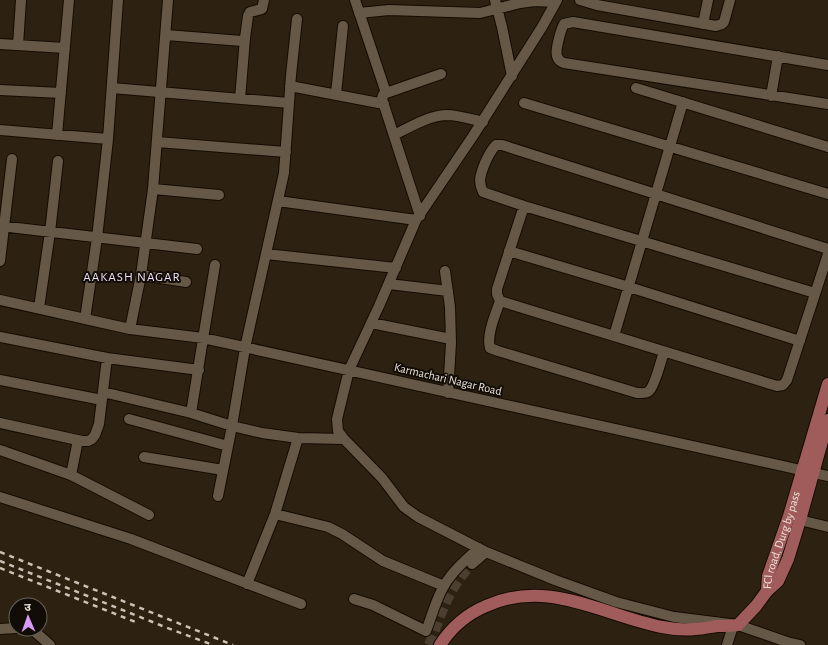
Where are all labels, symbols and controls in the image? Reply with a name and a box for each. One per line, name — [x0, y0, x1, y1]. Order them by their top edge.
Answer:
district label: AAKASH NAGAR — [83, 271, 181, 284]
street label: Karmachari Nagar Road — [393, 361, 503, 397]
street label: FCI road, Durg by pass — [761, 490, 802, 589]
north arrow — [8, 597, 48, 637]
text: उ — [24, 602, 32, 613]

